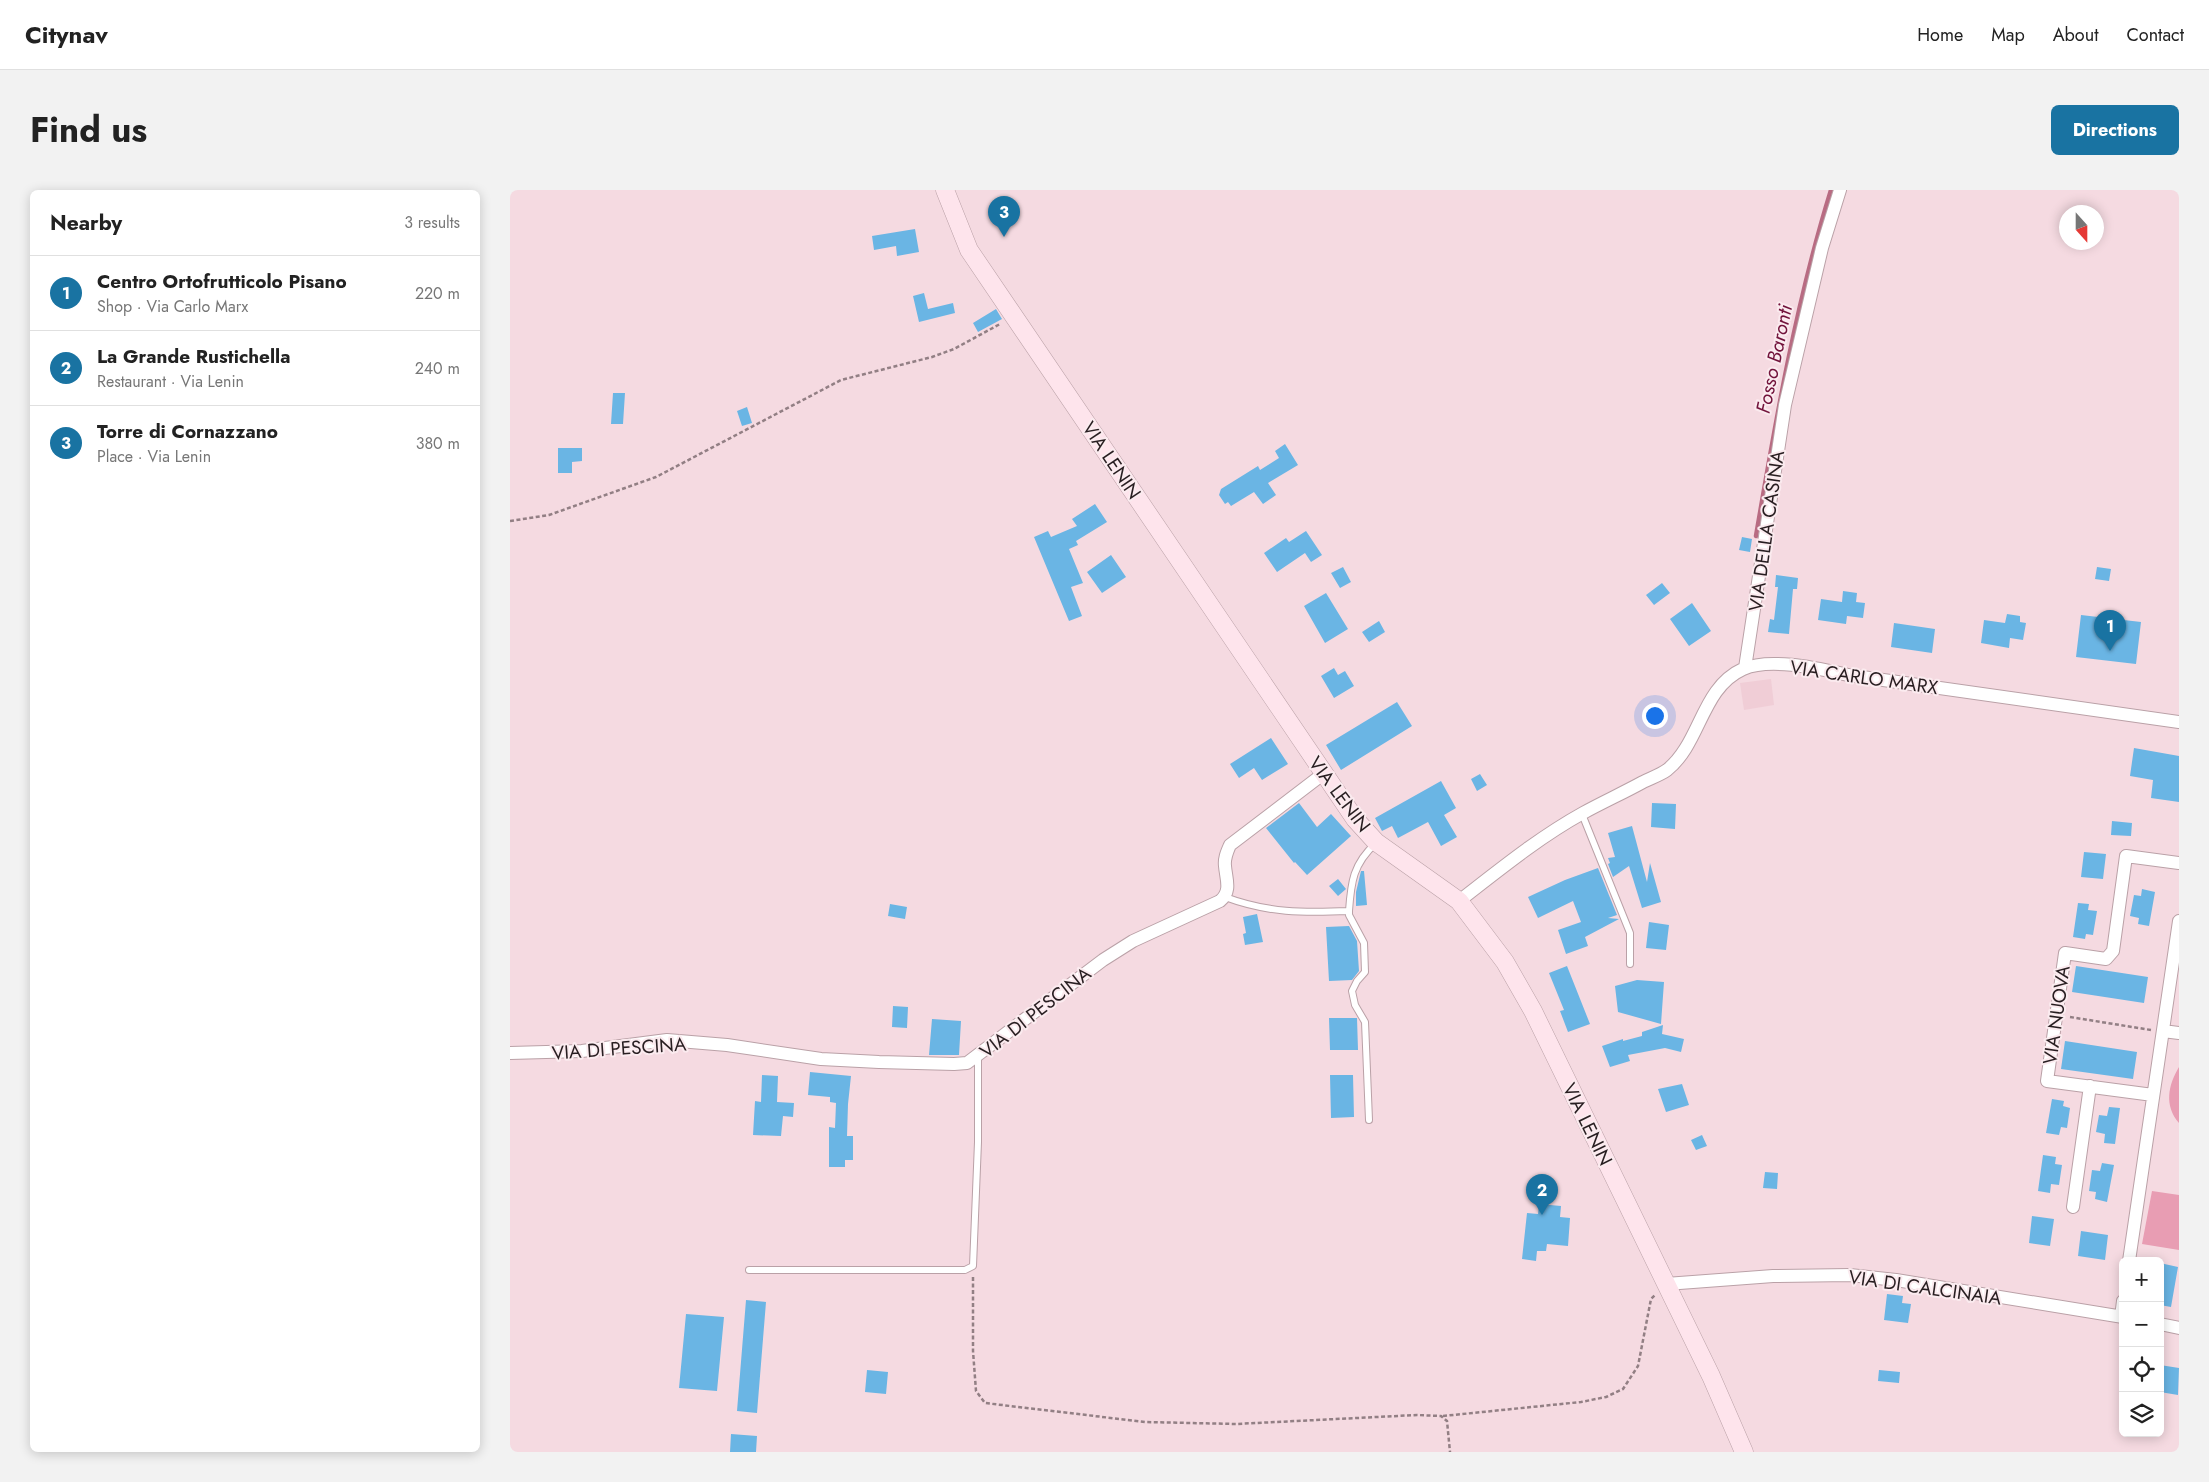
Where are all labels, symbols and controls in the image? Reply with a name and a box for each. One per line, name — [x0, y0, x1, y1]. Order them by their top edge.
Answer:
text: Citynav — [25, 17, 108, 52]
text: Home — [1917, 22, 1963, 48]
text: Map — [1991, 22, 2025, 48]
text: About — [2053, 22, 2098, 48]
text: Contact — [2126, 22, 2184, 48]
text: Find us — [30, 105, 147, 155]
button: Directions — [2051, 105, 2179, 155]
pin: 3 — [988, 196, 1020, 237]
north arrow — [2059, 205, 2104, 250]
text: Nearby — [50, 208, 122, 238]
text: 3 results — [404, 211, 460, 234]
text: Centro Ortofrutticolo Pisano — [97, 268, 347, 295]
text: 1 — [62, 282, 70, 305]
text: 220 m — [415, 282, 460, 305]
text: Shop · Via Carlo Marx — [97, 295, 248, 318]
water label: Fosso Baronti — [1749, 301, 1800, 416]
text: La Grande Rustichella — [97, 343, 290, 370]
text: 2 — [61, 357, 71, 380]
text: 240 m — [415, 357, 460, 380]
text: Restaurant · Via Lenin — [97, 370, 244, 393]
street label: VIA LENIN — [1076, 416, 1148, 505]
text: Torre di Cornazzano — [97, 418, 278, 445]
text: 3 — [61, 432, 71, 455]
text: 380 m — [416, 432, 460, 455]
text: Place · Via Lenin — [97, 445, 211, 468]
street label: VIA DELLA CASINA — [1742, 448, 1791, 613]
pin: 1 — [2094, 610, 2126, 651]
street label: VIA CARLO MARX — [1788, 654, 1940, 701]
your location — [1642, 703, 1668, 729]
street label: VIA LENIN — [1302, 751, 1377, 838]
street label: VIA DI PESCINA — [974, 960, 1097, 1065]
street label: VIA NUOVA — [2036, 963, 2077, 1066]
street label: VIA DI PESCINA — [551, 1030, 688, 1067]
street label: VIA LENIN — [1556, 1079, 1619, 1170]
pin: 2 — [1526, 1174, 1558, 1215]
map controls — [2119, 1257, 2164, 1437]
button: + — [2119, 1257, 2164, 1302]
street label: VIA DI CALCINAIA — [1847, 1263, 2004, 1312]
button: − — [2119, 1302, 2164, 1347]
button: locate — [2119, 1347, 2164, 1392]
button: layers — [2119, 1392, 2164, 1437]

